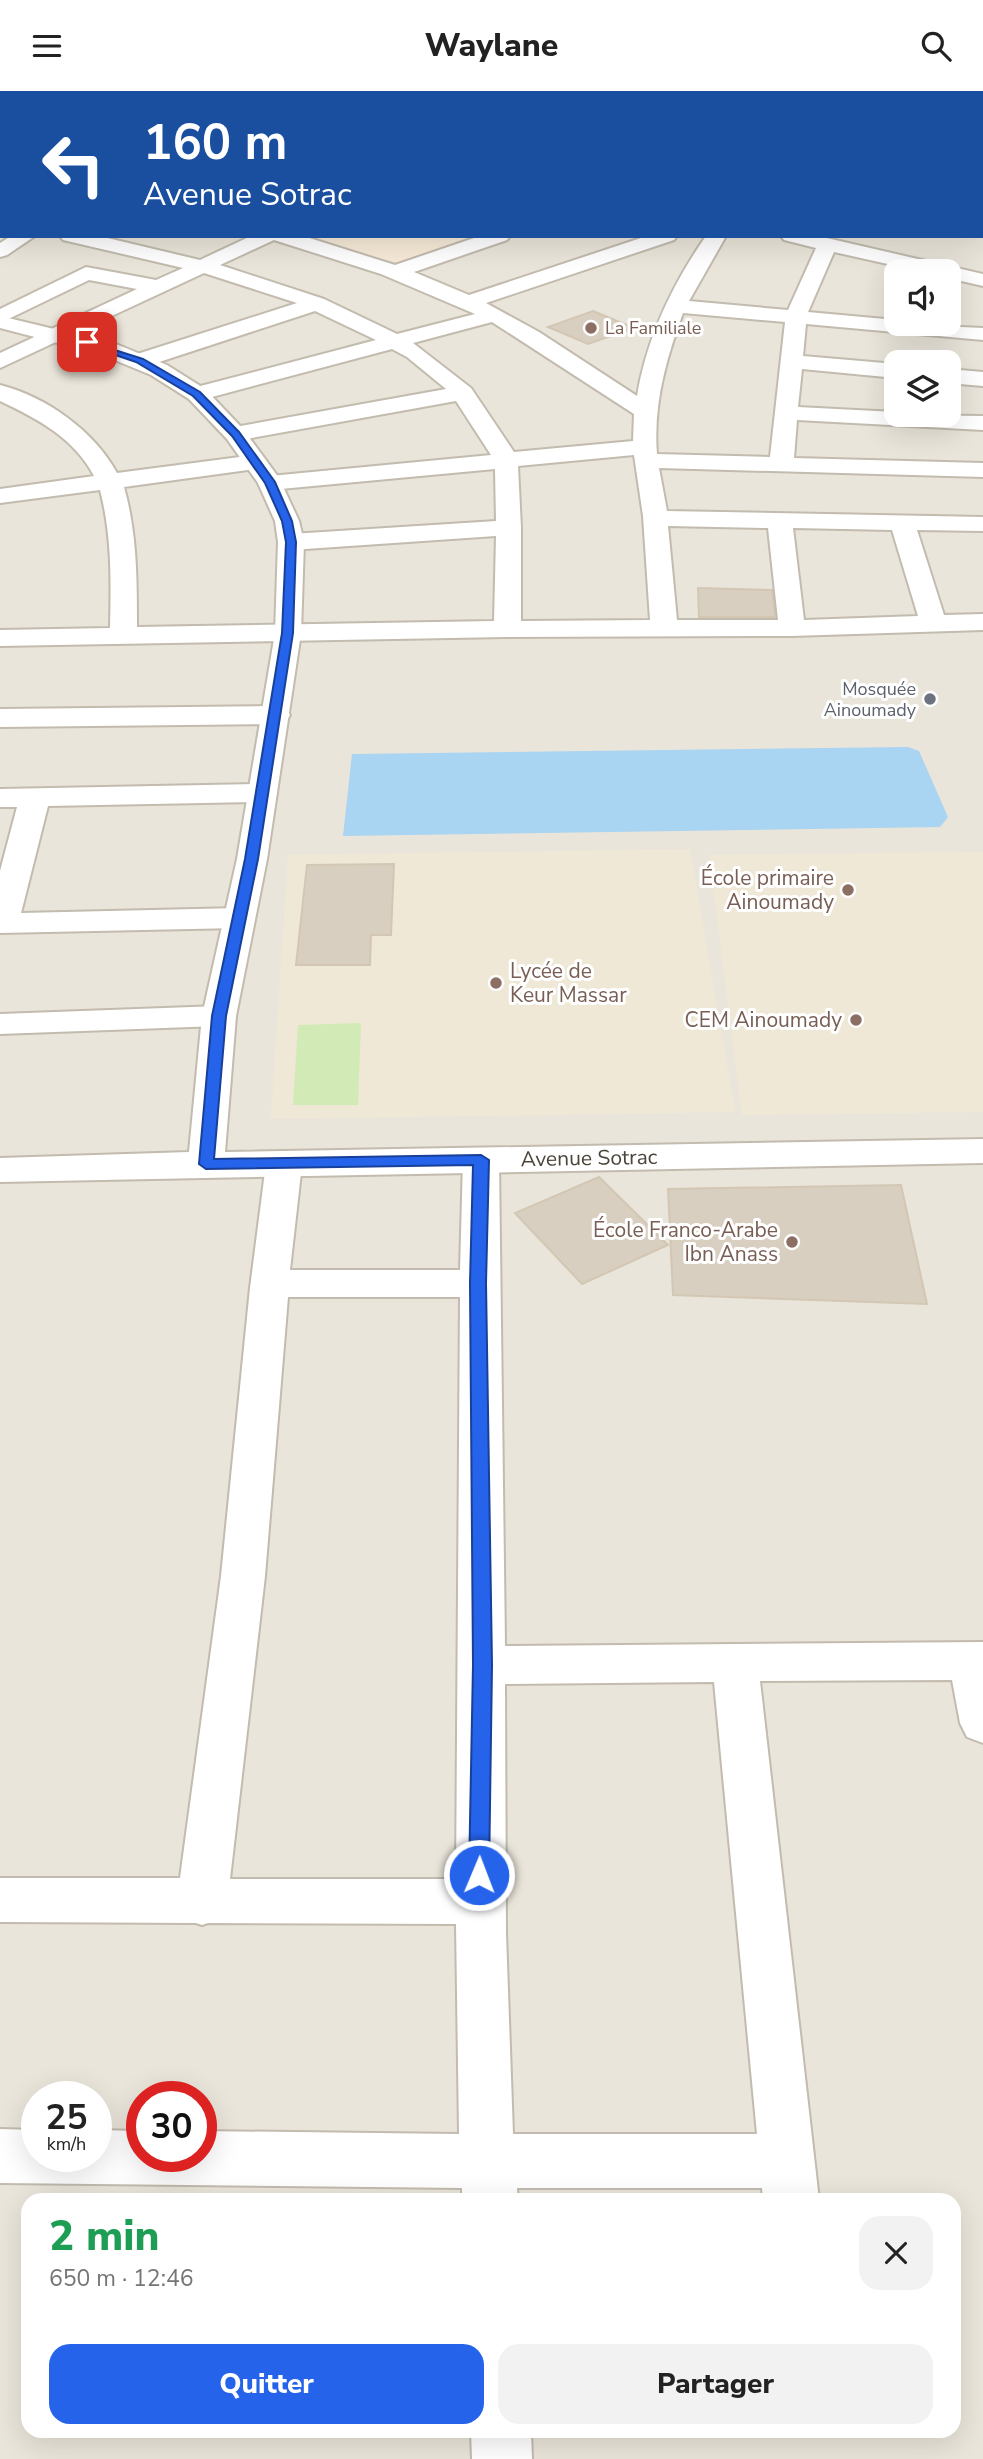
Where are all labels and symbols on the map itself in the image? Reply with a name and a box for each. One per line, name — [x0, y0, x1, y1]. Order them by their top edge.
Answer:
pin — [57, 312, 117, 372]
place label: La Familiale — [605, 316, 701, 340]
marker: La Familiale — [583, 320, 599, 336]
place label: Mosquée Ainoumady — [824, 677, 917, 722]
marker: Mosquée Ainoumady — [922, 691, 938, 707]
place label: École primaire Ainoumady — [701, 864, 834, 916]
marker: École primaire Ainoumady — [840, 882, 856, 898]
place label: Lycée de Keur Massar — [510, 957, 627, 1009]
marker: Lycée de Keur Massar — [488, 975, 504, 991]
place label: CEM Ainoumady — [685, 1006, 842, 1034]
marker: CEM Ainoumady — [848, 1012, 864, 1028]
street label: Avenue Sotrac — [520, 1143, 658, 1173]
place label: École Franco-Arabe Ibn Anass — [593, 1216, 778, 1268]
marker: École Franco-Arabe Ibn Anass — [784, 1234, 800, 1250]
position arrow — [442, 1838, 516, 1912]
speed limit sign: 30 — [126, 2081, 217, 2172]

